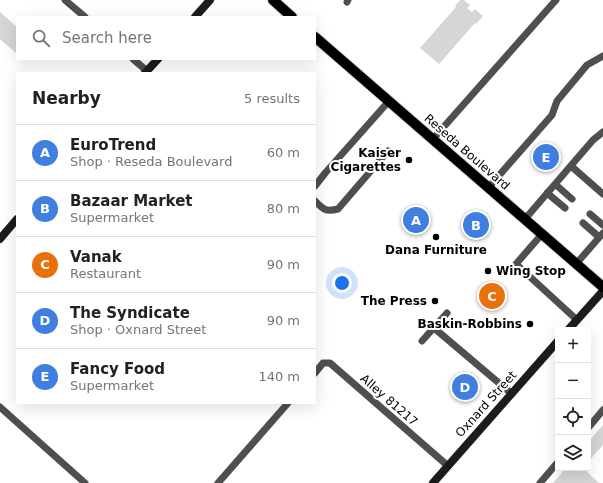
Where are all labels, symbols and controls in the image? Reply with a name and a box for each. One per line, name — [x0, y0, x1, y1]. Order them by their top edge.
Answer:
search box — [16, 16, 316, 60]
icon: search — [30, 27, 52, 49]
text: Search here — [62, 29, 152, 47]
text: Nearby — [32, 88, 101, 108]
text: 5 results — [244, 91, 300, 106]
street label: Reseda Boulevard — [422, 111, 512, 193]
text: EuroTrend — [70, 136, 156, 154]
pin: E — [533, 142, 559, 172]
text: A — [40, 145, 50, 160]
text: 60 m — [267, 145, 300, 160]
place label: Kaiser Cigarettes — [331, 146, 401, 174]
text: Shop · Reseda Boulevard — [70, 154, 232, 169]
marker: Kaiser Cigarettes — [404, 155, 414, 165]
text: Bazaar Market — [70, 192, 193, 210]
text: B — [40, 201, 50, 216]
text: 80 m — [267, 201, 300, 216]
pin: A — [403, 205, 429, 235]
text: Supermarket — [70, 210, 154, 225]
pin: B — [463, 210, 489, 240]
marker: Dana Furniture — [431, 232, 441, 242]
place label: Dana Furniture — [385, 243, 487, 257]
text: Vanak — [70, 248, 122, 266]
text: C — [40, 257, 50, 272]
text: 90 m — [267, 257, 300, 272]
place label: Wing Stop — [496, 264, 566, 278]
text: Restaurant — [70, 266, 141, 281]
marker: Wing Stop — [483, 266, 493, 276]
your location — [332, 273, 352, 293]
pin: C — [479, 281, 505, 311]
place label: The Press — [361, 294, 427, 308]
marker: The Press — [430, 296, 440, 306]
text: The Syndicate — [70, 304, 190, 322]
text: D — [40, 313, 50, 328]
text: 90 m — [267, 313, 300, 328]
place label: Baskin-Robbins — [418, 317, 522, 331]
marker: Baskin-Robbins — [525, 319, 535, 329]
text: Shop · Oxnard Street — [70, 322, 206, 337]
map controls — [555, 327, 591, 471]
button: + — [555, 327, 591, 363]
text: Fancy Food — [70, 360, 165, 378]
button: − — [555, 363, 591, 399]
street label: Oxnard Street — [453, 368, 520, 440]
text: E — [41, 369, 49, 384]
text: 140 m — [258, 369, 300, 384]
street label: Alley 81217 — [357, 371, 421, 429]
pin: D — [452, 372, 478, 402]
text: Supermarket — [70, 378, 154, 393]
button: locate — [555, 399, 591, 435]
button: layers — [555, 435, 591, 471]

